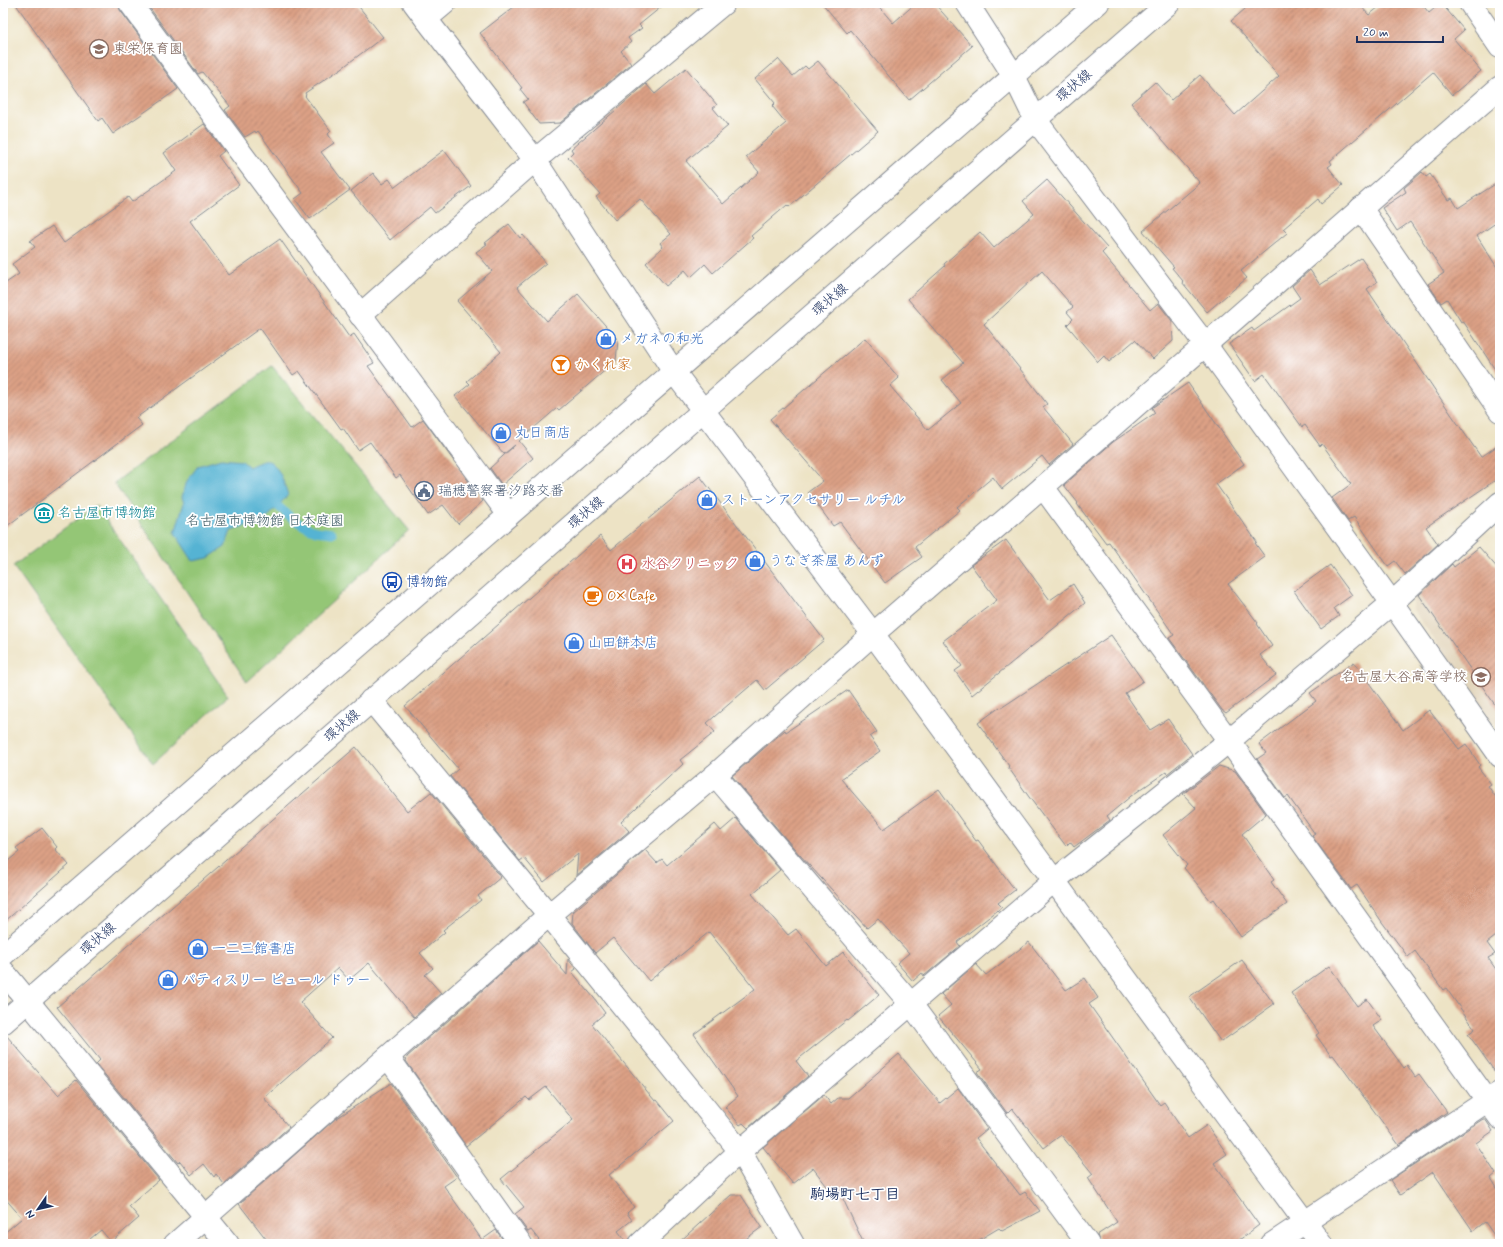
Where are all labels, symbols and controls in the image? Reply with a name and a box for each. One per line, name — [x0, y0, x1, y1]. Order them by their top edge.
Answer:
scale bar — [1357, 18, 1443, 44]
text: 20 m — [1363, 25, 1389, 41]
school or university icon: 東栄保育園 — [88, 38, 110, 60]
place label: 東栄保育園 — [113, 40, 183, 58]
street label: 環状線 — [1052, 65, 1096, 107]
street label: 環状線 — [808, 279, 852, 321]
shop icon: メガネの和光 — [595, 328, 617, 350]
place label: メガネの和光 — [620, 330, 704, 348]
bar icon: かくれ家 — [550, 354, 572, 376]
place label: かくれ家 — [575, 356, 631, 374]
shop icon: 丸日商店 — [490, 422, 512, 444]
place label: 丸日商店 — [515, 424, 571, 442]
public building icon: 瑞穂警察署汐路交番 — [413, 480, 435, 502]
place label: 瑞穂警察署汐路交番 — [438, 482, 564, 500]
shop icon: ストーンアクセサリー ルチル — [696, 489, 718, 511]
place label: ストーンアクセサリー ルチル — [721, 491, 905, 509]
street label: 環状線 — [564, 492, 608, 534]
museum icon: 名古屋市博物館 — [33, 502, 55, 524]
place label: 名古屋市博物館 — [58, 504, 156, 522]
park label: 名古屋市博物館 日本庭園 — [186, 512, 344, 530]
shop icon: うなぎ茶屋 あんず — [744, 550, 766, 572]
place label: うなぎ茶屋 あんず — [769, 552, 884, 570]
hospital icon: 水谷クリニック — [616, 553, 638, 575]
place label: 水谷クリニック — [641, 555, 739, 573]
bus stop icon: 博物館 — [381, 571, 403, 593]
place label: 博物館 — [406, 573, 448, 591]
cafe icon: OX Cafe — [582, 585, 604, 607]
place label: OX Cafe — [607, 587, 656, 605]
shop icon: 山田餅本店 — [563, 632, 585, 654]
place label: 山田餅本店 — [588, 634, 658, 652]
school or university icon: 名古屋大谷高等学校 — [1470, 666, 1492, 688]
place label: 名古屋大谷高等学校 — [1341, 668, 1467, 686]
street label: 環状線 — [320, 705, 364, 747]
street label: 環状線 — [76, 918, 120, 960]
shop icon: 一二三館書店 — [187, 938, 209, 960]
place label: 一二三館書店 — [212, 940, 296, 958]
shop icon: パティスリー ピュール ドゥー — [157, 969, 179, 991]
place label: パティスリー ピュール ドゥー — [182, 971, 371, 989]
district label: 駒場町七丁目 — [810, 1185, 900, 1205]
north arrow — [18, 1189, 58, 1229]
text: N — [23, 1207, 38, 1221]

